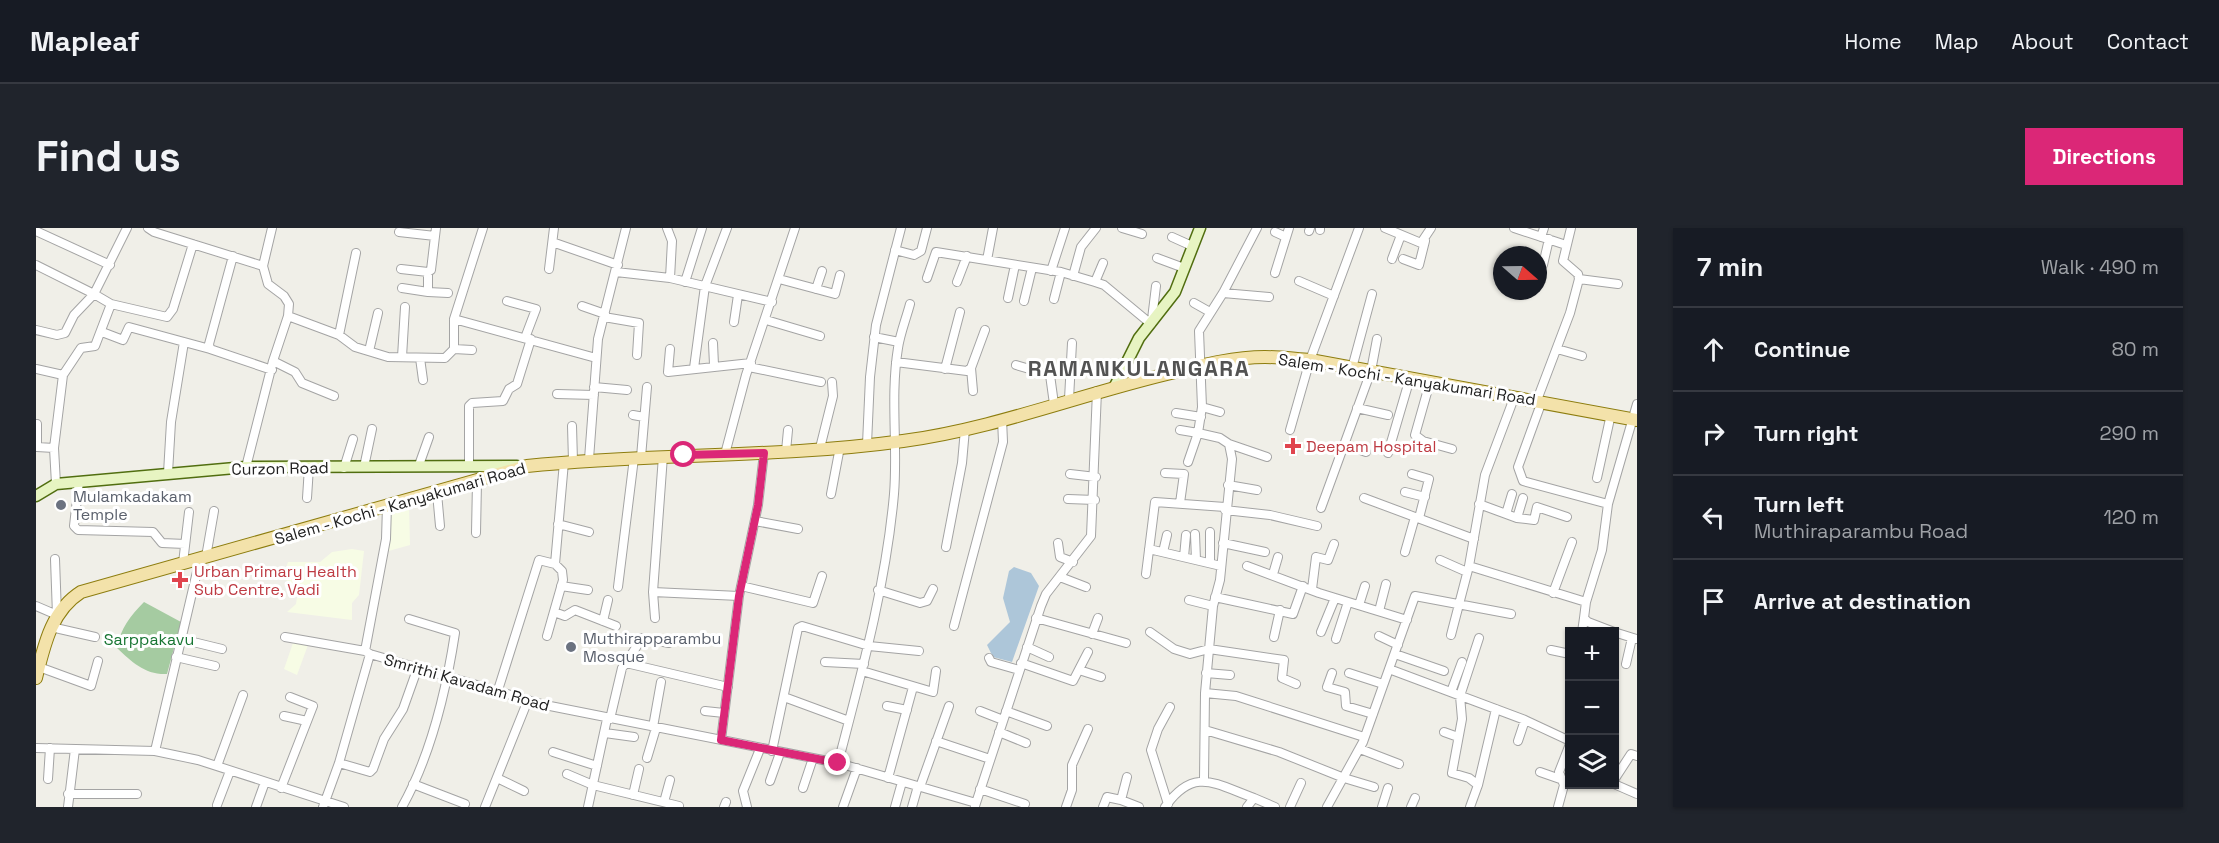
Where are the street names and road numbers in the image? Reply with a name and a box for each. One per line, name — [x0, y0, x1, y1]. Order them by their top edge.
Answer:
street label: Salem - Kochi - Kanyakumari Road — [1277, 349, 1537, 410]
street label: Curzon Road — [231, 457, 329, 480]
street label: Salem - Kochi - Kanyakumari Road — [272, 458, 528, 549]
street label: Smrithi Kavadam Road — [382, 649, 552, 716]

